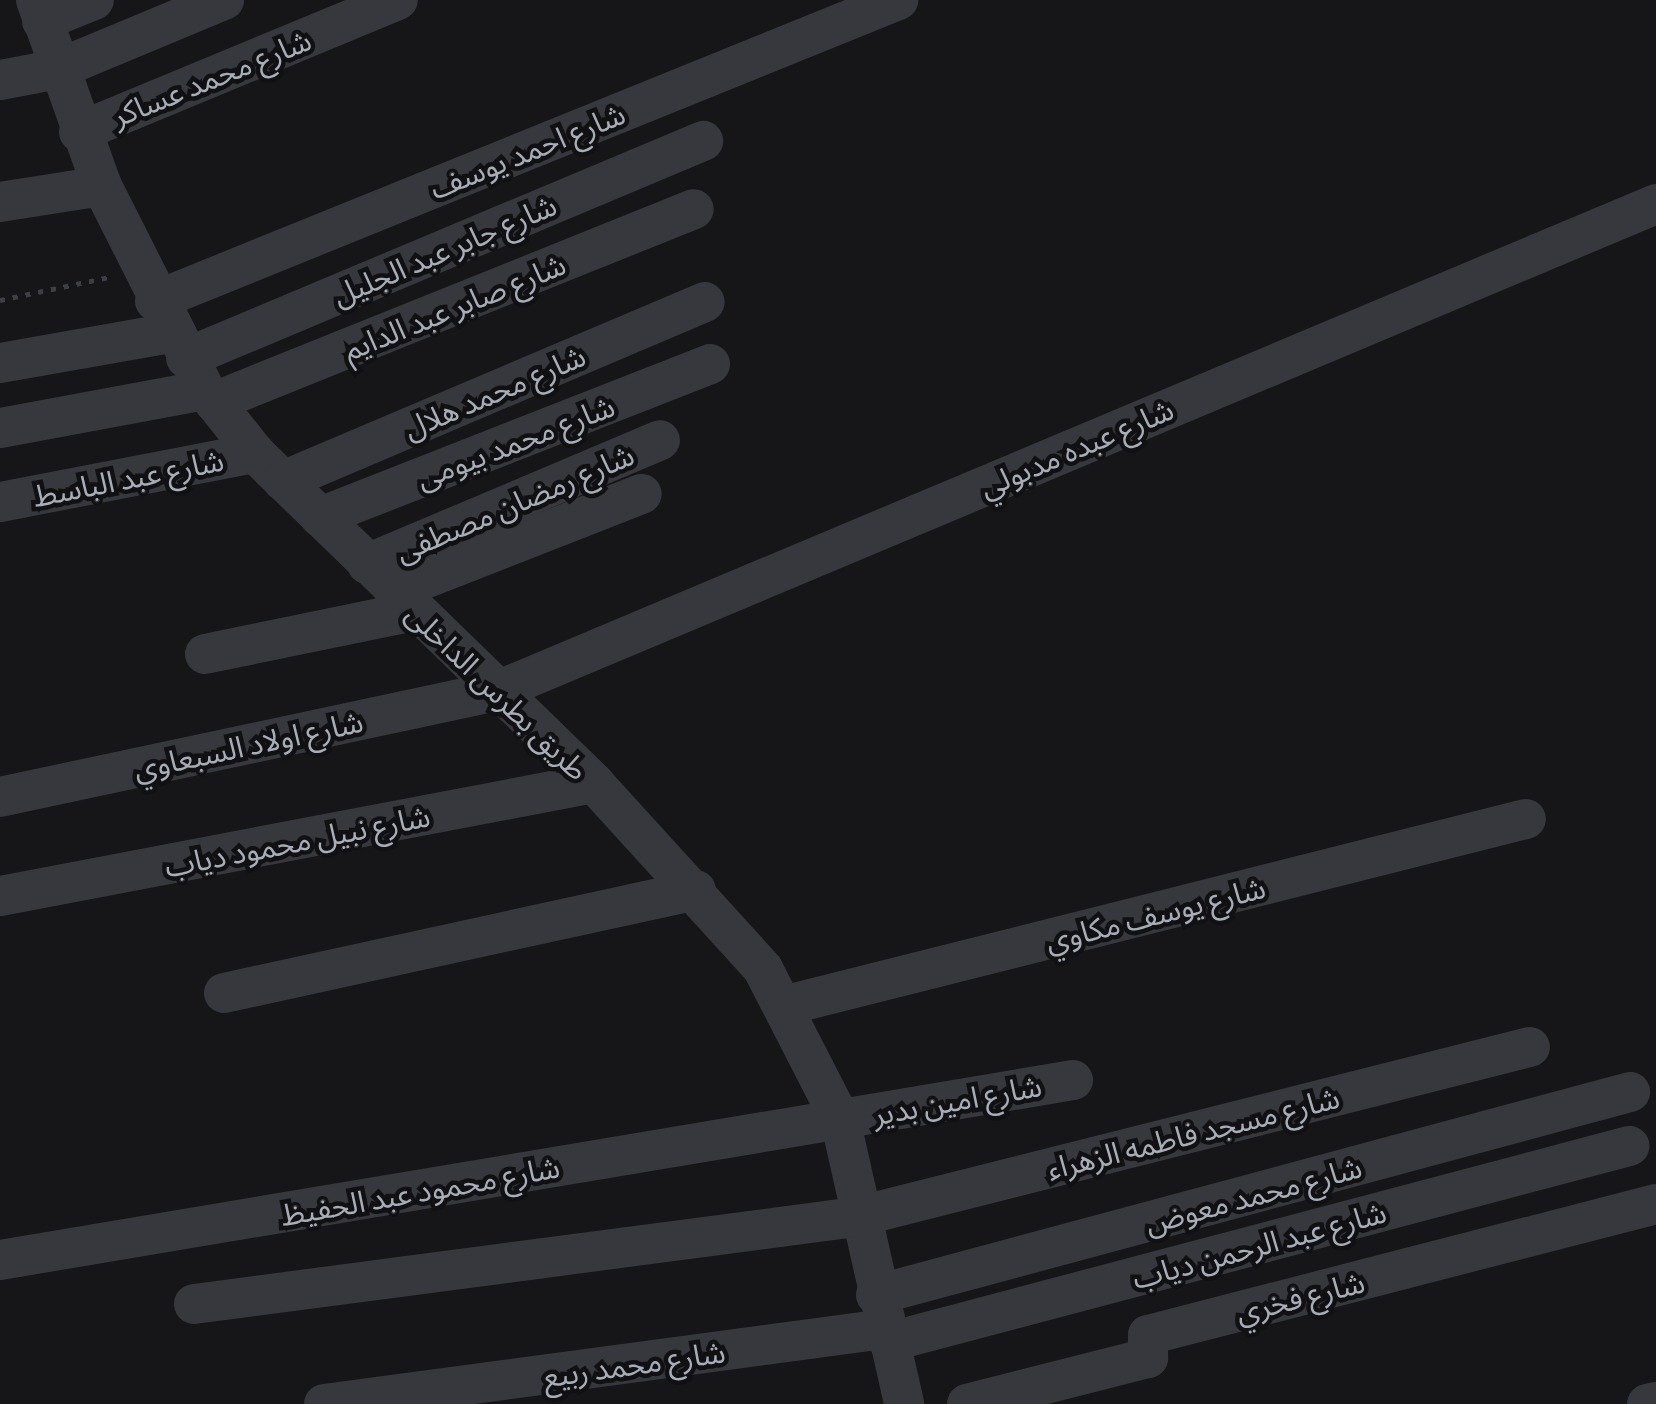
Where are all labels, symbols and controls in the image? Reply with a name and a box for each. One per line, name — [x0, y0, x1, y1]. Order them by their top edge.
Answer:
street label: شارع محمد عساكر — [106, 21, 316, 133]
street label: شارع احمد يوسف — [424, 94, 630, 206]
street label: شارع جابر عبد الجليل — [327, 186, 561, 312]
street label: شارع صابر عبد الدايم — [338, 245, 570, 367]
street label: شارع محمد هلال — [398, 336, 590, 446]
street label: شارع محمد بيومى — [411, 387, 619, 495]
street label: شارع عبده مدبولي — [974, 390, 1178, 504]
street label: شارع رمضان مصطفى — [389, 435, 639, 569]
street label: شارع عبد الباسط — [29, 441, 227, 513]
street label: طريق بطرس الداخلى — [399, 595, 597, 787]
street label: شارع اولاد السبعاوي — [130, 702, 366, 786]
street label: شارع نبيل محمود دياب — [161, 797, 433, 883]
street label: شارع يوسف مكاوي — [1041, 868, 1269, 958]
street label: شارع امين بدير — [870, 1066, 1044, 1132]
street label: شارع مسجد فاطمه الزهراء — [1043, 1078, 1343, 1186]
street label: شارع محمود عبد الحفيظ — [278, 1148, 562, 1232]
street label: شارع محمد معوض — [1141, 1148, 1365, 1240]
street label: شارع عبد الرحمن دياب — [1128, 1193, 1390, 1295]
street label: شارع فخري — [1232, 1263, 1368, 1329]
street label: شارع محمد ربيع — [541, 1332, 727, 1394]

